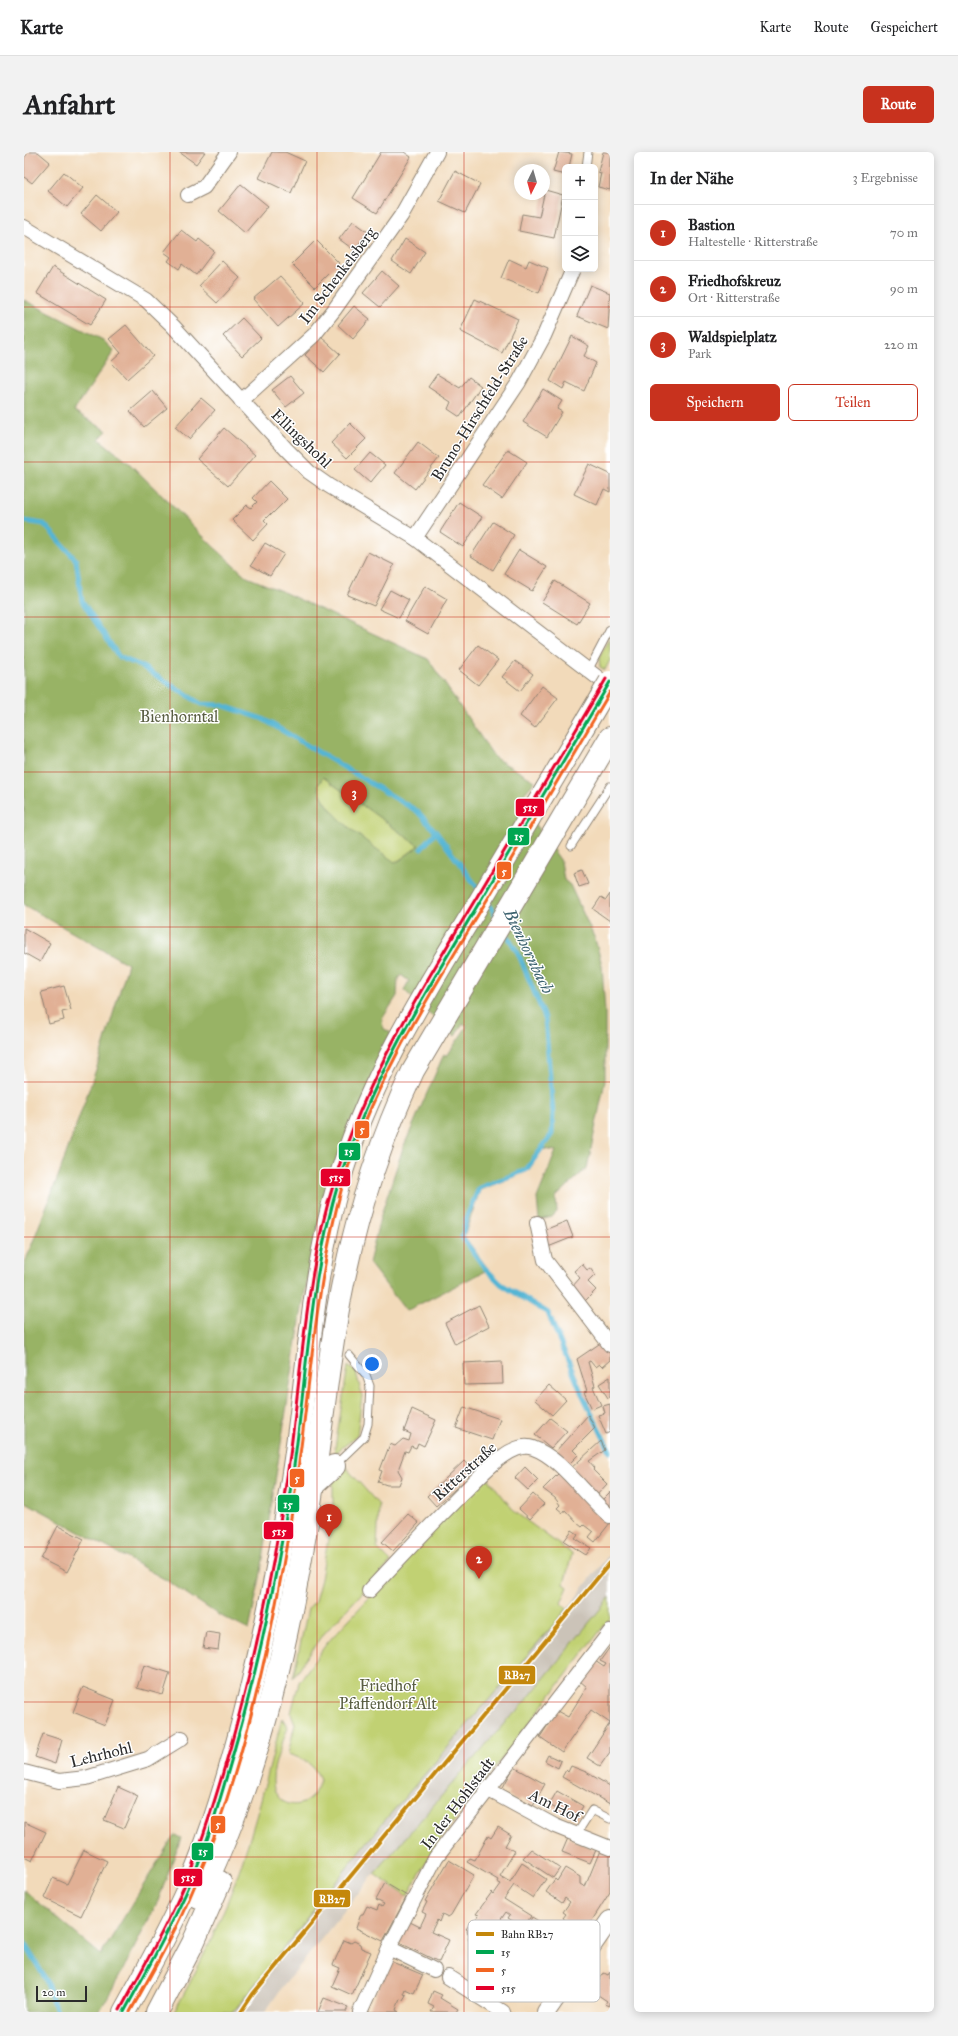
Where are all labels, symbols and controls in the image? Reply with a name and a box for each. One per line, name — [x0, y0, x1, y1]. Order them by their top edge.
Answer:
text: Karte — [20, 16, 63, 39]
text: Karte — [759, 19, 791, 36]
text: Route — [813, 19, 849, 36]
text: Gespeichert — [871, 19, 938, 36]
button: Route — [863, 86, 934, 123]
text: Anfahrt — [24, 87, 115, 122]
north arrow — [514, 164, 550, 200]
map controls — [562, 164, 598, 272]
button: + — [562, 164, 598, 200]
text: In der Nähe — [650, 168, 734, 189]
text: 3 Ergebnisse — [853, 170, 918, 186]
button: − — [562, 200, 598, 236]
text: Bastion — [688, 216, 735, 234]
street label: Im Schenkelsberg — [295, 223, 381, 328]
text: 1 — [660, 225, 666, 241]
text: 70 m — [890, 225, 918, 241]
text: Haltestelle · Ritterstraße — [688, 234, 818, 250]
button: layers — [562, 236, 598, 272]
text: Friedhofskreuz — [688, 272, 781, 290]
text: 2 — [660, 281, 666, 297]
text: 90 m — [890, 281, 918, 297]
text: Ort · Ritterstraße — [688, 290, 780, 306]
text: Waldspielplatz — [688, 328, 777, 346]
street label: Bruno-Hirschfeld-Straße — [427, 332, 532, 484]
text: 3 — [660, 337, 666, 353]
text: 220 m — [884, 337, 918, 353]
text: Park — [688, 346, 712, 362]
button: Speichern — [650, 384, 780, 421]
button: Teilen — [788, 384, 918, 421]
street label: Ellingshohl — [267, 405, 336, 473]
park label: Bienhorntal — [140, 707, 219, 726]
pin: 3 — [341, 780, 367, 813]
line badge: 515 — [515, 798, 545, 817]
text: 515 — [523, 801, 538, 814]
line badge: 15 — [507, 827, 530, 846]
text: 15 — [514, 830, 525, 843]
line badge: 5 — [496, 861, 512, 880]
text: 5 — [501, 865, 507, 878]
water label: Bienhornbach — [498, 904, 558, 997]
line badge: 5 — [354, 1120, 370, 1139]
text: 5 — [359, 1123, 365, 1136]
line badge: 15 — [338, 1142, 361, 1161]
text: 15 — [344, 1145, 355, 1158]
line badge: 515 — [320, 1168, 351, 1187]
text: 515 — [329, 1171, 344, 1184]
your location — [362, 1354, 382, 1374]
street label: Ritterstraße — [429, 1438, 500, 1505]
line badge: 5 — [289, 1468, 305, 1488]
text: 5 — [294, 1472, 300, 1485]
line badge: 15 — [277, 1494, 300, 1513]
text: 15 — [283, 1498, 294, 1511]
pin: 1 — [316, 1504, 342, 1537]
line badge: 515 — [263, 1521, 294, 1540]
text: 515 — [272, 1525, 287, 1538]
pin: 2 — [466, 1546, 492, 1579]
line badge: RB27 — [498, 1665, 536, 1685]
text: RB27 — [504, 1669, 530, 1682]
park label: Friedhof Pfaffendorf Alt — [339, 1676, 437, 1713]
street label: Lehrhohl — [68, 1737, 135, 1771]
street label: In der Hohlstadt — [417, 1753, 498, 1853]
street label: Am Hof — [525, 1784, 586, 1827]
line badge: 5 — [210, 1815, 226, 1834]
text: 5 — [215, 1818, 221, 1831]
line badge: 15 — [191, 1842, 214, 1861]
text: 15 — [198, 1845, 209, 1858]
line badge: 515 — [173, 1868, 203, 1887]
text: 515 — [181, 1871, 196, 1884]
line badge: RB27 — [313, 1889, 351, 1908]
text: RB27 — [319, 1893, 345, 1906]
legend — [468, 1920, 600, 2002]
text: Bahn RB27 — [501, 1928, 553, 1941]
text: 15 — [501, 1946, 510, 1959]
text: 5 — [501, 1964, 506, 1977]
text: 515 — [501, 1982, 516, 1995]
scale bar — [36, 1984, 87, 2003]
text: 20 m — [42, 1986, 65, 1999]

